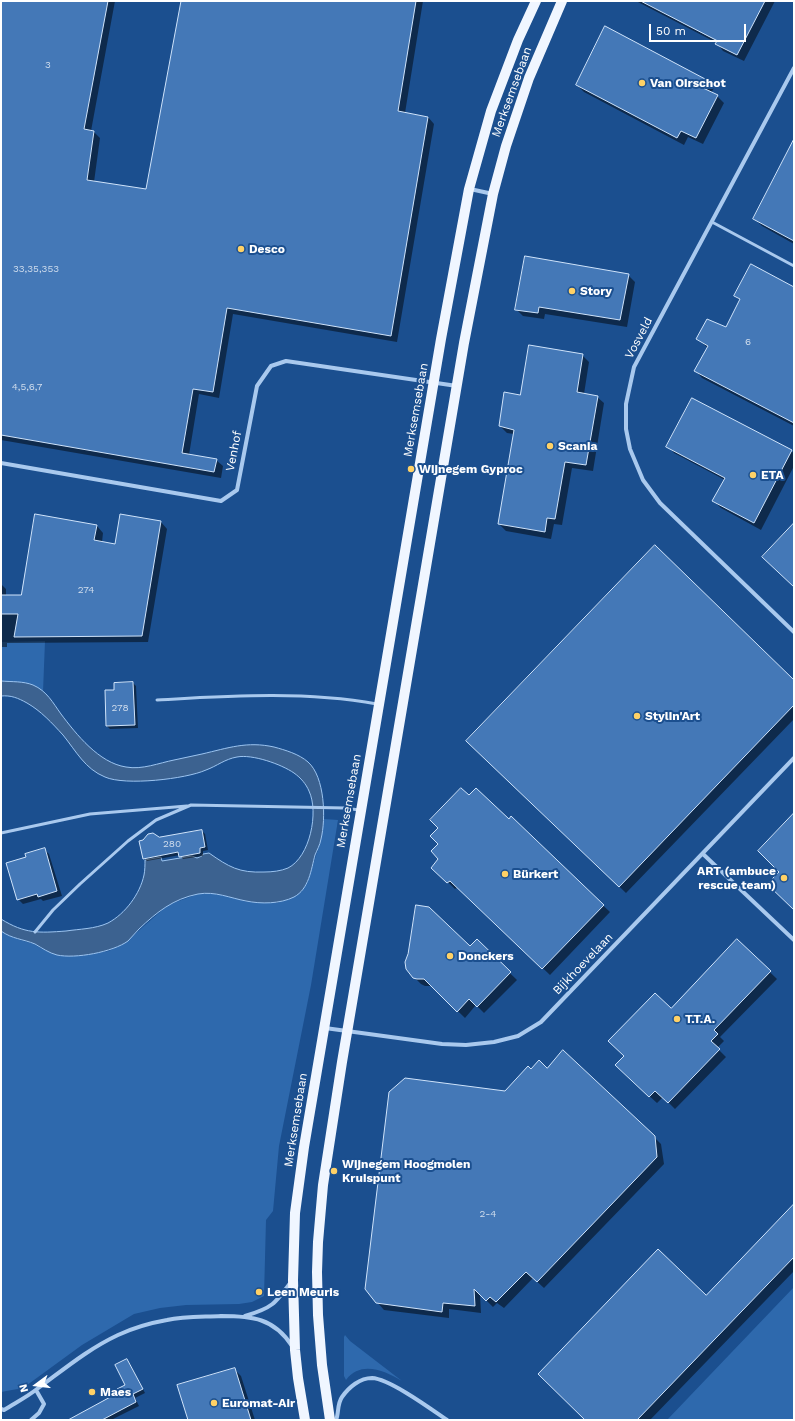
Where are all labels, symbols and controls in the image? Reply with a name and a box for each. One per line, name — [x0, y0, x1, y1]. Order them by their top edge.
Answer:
scale bar — [651, 16, 748, 42]
text: 50 m — [656, 24, 686, 38]
street label: Merksemsebaan — [489, 45, 535, 139]
house number: 3 — [45, 59, 51, 71]
place label: Van Oirschot — [650, 76, 726, 90]
marker: Van Oirschot — [637, 78, 647, 88]
place label: Desco — [249, 242, 285, 256]
marker: Desco — [236, 244, 246, 254]
house number: 33,35,353 — [13, 263, 59, 275]
place label: Story — [580, 284, 612, 298]
marker: Story — [567, 286, 577, 296]
street label: Vosveld — [622, 315, 656, 361]
house number: 6 — [745, 336, 751, 348]
street label: Merksemsebaan — [401, 362, 431, 458]
house number: 4,5,6,7 — [12, 381, 42, 393]
street label: Venhof — [223, 430, 245, 472]
place label: Scania — [558, 439, 597, 453]
marker: Scania — [545, 441, 555, 451]
place label: Wijnegem Gyproc — [419, 462, 523, 476]
marker: Wijnegem Gyproc — [406, 464, 416, 474]
place label: ETA — [761, 468, 784, 482]
marker: ETA — [748, 470, 758, 480]
house number: 274 — [78, 584, 94, 596]
house number: 278 — [111, 702, 129, 714]
place label: Stylin'Art — [645, 709, 700, 723]
marker: Stylin'Art — [632, 711, 642, 721]
street label: Merksemsebaan — [334, 753, 364, 849]
house number: 280 — [163, 838, 181, 850]
place label: ART (ambuce rescue team) — [697, 864, 776, 892]
place label: Bürkert — [513, 867, 558, 881]
marker: Bürkert — [500, 869, 510, 879]
marker: ART (ambuce rescue team) — [779, 873, 789, 883]
street label: Bijkhoevelaan — [550, 930, 616, 998]
place label: Donckers — [458, 949, 514, 963]
marker: Donckers — [445, 951, 455, 961]
place label: T.T.A. — [685, 1012, 715, 1026]
marker: T.T.A. — [672, 1014, 682, 1024]
street label: Merksemsebaan — [281, 1072, 311, 1168]
place label: Wijnegem Hoogmolen Kruispunt — [342, 1157, 470, 1185]
marker: Wijnegem Hoogmolen Kruispunt — [329, 1166, 339, 1176]
house number: 2-4 — [480, 1208, 496, 1220]
place label: Leen Meuris — [267, 1285, 339, 1299]
marker: Leen Meuris — [254, 1287, 264, 1297]
north arrow — [16, 1365, 56, 1405]
text: N — [17, 1383, 31, 1394]
place label: Maes — [100, 1385, 131, 1399]
marker: Maes — [87, 1387, 97, 1397]
place label: Euromat-Air — [222, 1396, 295, 1410]
marker: Euromat-Air — [209, 1398, 219, 1408]

